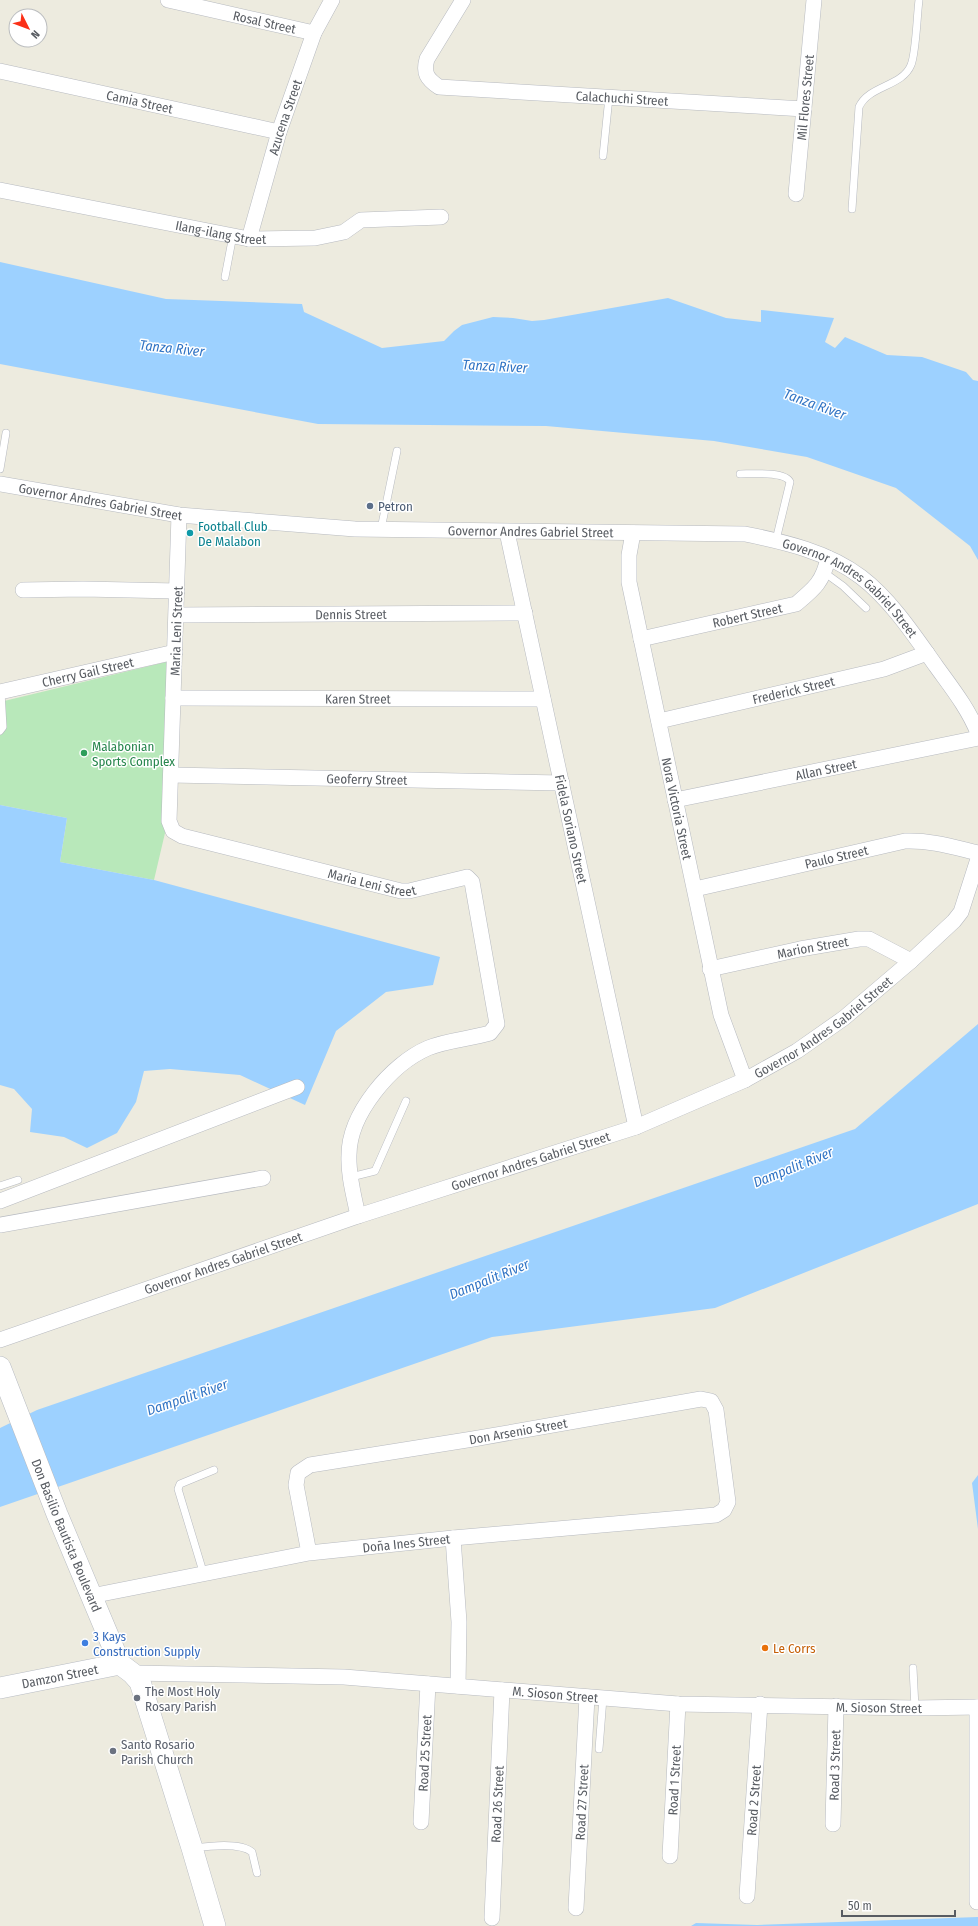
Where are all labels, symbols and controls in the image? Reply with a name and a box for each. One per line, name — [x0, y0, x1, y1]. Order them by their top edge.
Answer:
north arrow — [8, 8, 48, 48]
street label: Rosal Street — [232, 8, 298, 37]
text: N — [28, 28, 42, 41]
street label: Mil Flores Street — [794, 53, 817, 141]
street label: Azucena Street — [266, 77, 305, 157]
street label: Camia Street — [105, 87, 175, 117]
street label: Calachuchi Street — [575, 88, 669, 109]
street label: Ilang-ilang Street — [174, 218, 267, 247]
water label: Tanza River — [139, 337, 206, 360]
water label: Tanza River — [462, 356, 529, 377]
water label: Tanza River — [781, 385, 849, 424]
street label: Governor Andres Gabriel Street — [17, 480, 183, 523]
place label: Petron — [378, 499, 413, 514]
marker: Petron — [365, 501, 375, 511]
place label: Football Club De Malabon — [198, 519, 268, 549]
street label: Governor Andres Gabriel Street — [448, 523, 614, 540]
marker: Football Club De Malabon — [185, 528, 195, 538]
street label: Governor Andres Gabriel Street — [781, 536, 921, 641]
street label: Maria Leni Street — [167, 585, 186, 676]
street label: Robert Street — [711, 600, 784, 631]
street label: Dennis Street — [315, 607, 388, 622]
street label: Cherry Gail Street — [41, 655, 136, 690]
street label: Frederick Street — [751, 673, 837, 707]
street label: Karen Street — [325, 691, 392, 707]
place label: Malabonian Sports Complex — [92, 739, 175, 769]
marker: Malabonian Sports Complex — [79, 748, 89, 758]
street label: Nora Victoria Street — [659, 756, 695, 862]
street label: Allan Street — [794, 756, 859, 783]
street label: Geoferry Street — [326, 771, 408, 788]
street label: Fidela Soriano Street — [552, 773, 590, 886]
street label: Paulo Street — [803, 843, 870, 872]
street label: Maria Leni Street — [326, 866, 418, 899]
street label: Marion Street — [776, 934, 850, 962]
street label: Governor Andres Gabriel Street — [752, 973, 896, 1081]
street label: Governor Andres Gabriel Street — [449, 1129, 613, 1194]
water label: Dampalit River — [751, 1143, 837, 1191]
street label: Governor Andres Gabriel Street — [142, 1229, 305, 1297]
water label: Dampalit River — [447, 1255, 533, 1303]
water label: Dampalit River — [144, 1375, 231, 1419]
street label: Don Arsenio Street — [468, 1415, 569, 1448]
street label: Don Basilio Bautista Boulevard — [28, 1457, 104, 1614]
street label: Doña Ines Street — [362, 1531, 452, 1555]
place label: 3 Kays Construction Supply — [93, 1629, 200, 1659]
marker: 3 Kays Construction Supply — [80, 1638, 90, 1648]
place label: Le Corrs — [773, 1641, 816, 1656]
marker: Le Corrs — [760, 1643, 770, 1653]
street label: Damzon Street — [20, 1661, 100, 1691]
place label: The Most Holy Rosary Parish — [145, 1684, 220, 1714]
street label: M. Sioson Street — [512, 1684, 599, 1706]
marker: The Most Holy Rosary Parish — [132, 1693, 142, 1703]
street label: M. Sioson Street — [836, 1700, 923, 1716]
street label: Road 25 Street — [416, 1714, 434, 1792]
street label: Road 3 Street — [827, 1729, 843, 1801]
place label: Santo Rosario Parish Church — [121, 1737, 195, 1767]
street label: Road 1 Street — [665, 1744, 684, 1816]
marker: Santo Rosario Parish Church — [108, 1746, 118, 1756]
street label: Road 27 Street — [573, 1763, 592, 1841]
street label: Road 26 Street — [488, 1764, 507, 1843]
street label: Road 2 Street — [744, 1764, 764, 1836]
scale bar — [842, 1892, 955, 1918]
text: 50 m — [848, 1899, 872, 1913]

